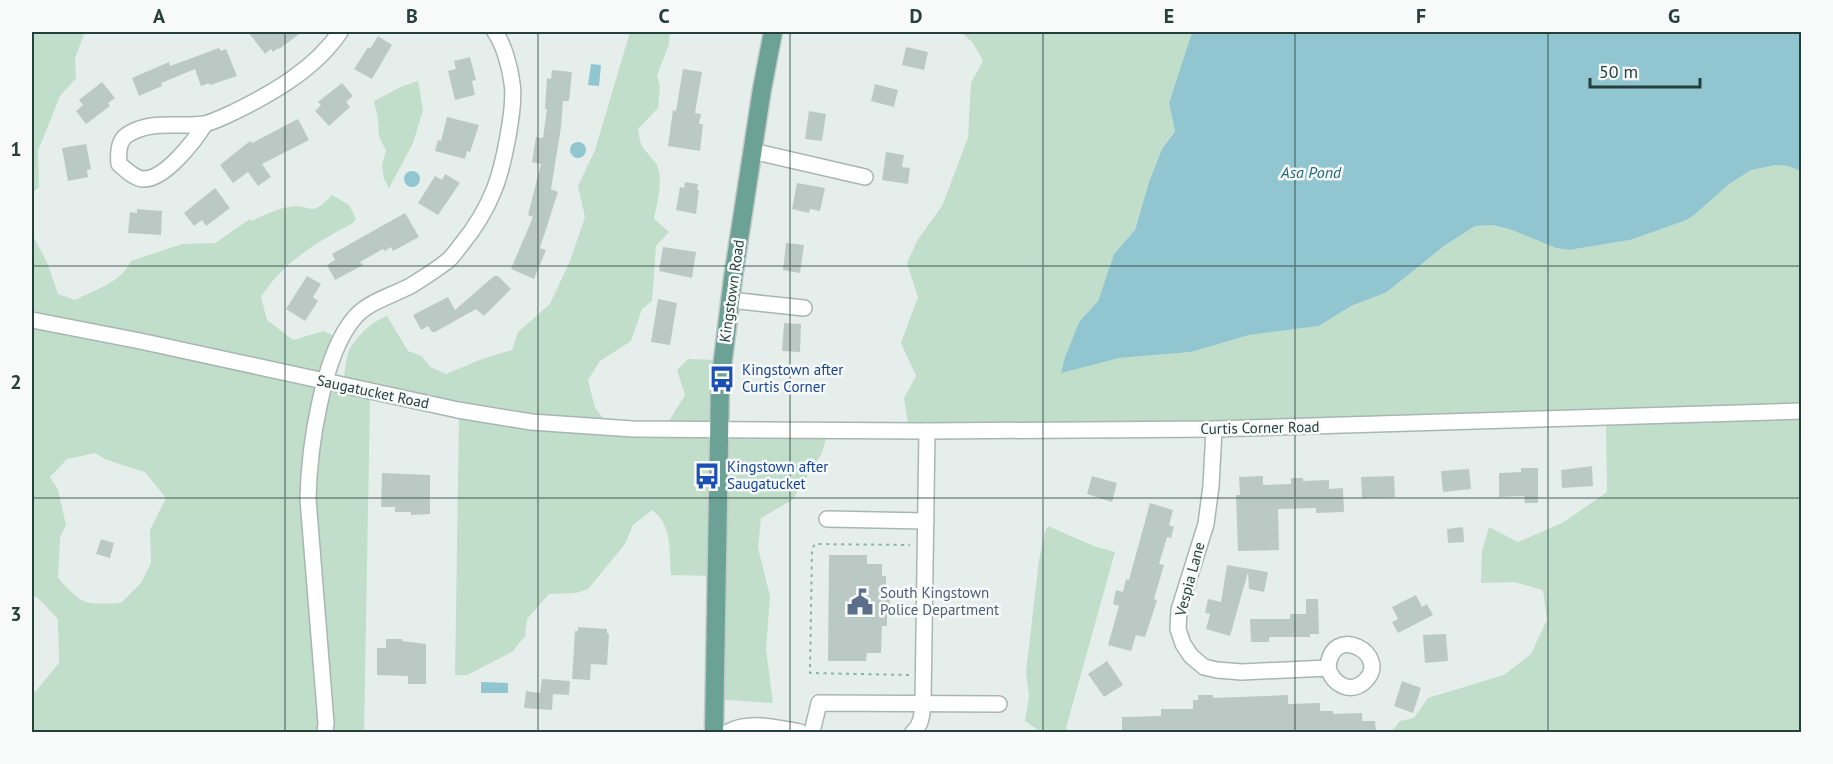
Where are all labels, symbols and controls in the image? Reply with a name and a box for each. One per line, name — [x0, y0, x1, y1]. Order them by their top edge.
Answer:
text: A — [153, 3, 166, 29]
text: B — [406, 3, 418, 29]
text: C — [658, 3, 670, 29]
text: D — [910, 3, 923, 29]
text: E — [1164, 3, 1174, 29]
text: F — [1416, 3, 1426, 29]
text: G — [1668, 3, 1680, 29]
scale bar — [1590, 51, 1700, 89]
text: 50 m — [1599, 60, 1638, 83]
text: 1 — [10, 136, 22, 162]
water label: Asa Pond — [1280, 162, 1342, 182]
street label: Kingstown Road — [715, 238, 748, 344]
place label: Kingstown after Curtis Corner — [742, 360, 843, 396]
bus stop icon: Kingstown after Curtis Corner — [707, 364, 737, 394]
text: 2 — [10, 369, 22, 395]
street label: Saugatucket Road — [315, 370, 431, 413]
street label: Curtis Corner Road — [1200, 417, 1320, 438]
place label: Kingstown after Saugatucket — [727, 457, 828, 493]
bus stop icon: Kingstown after Saugatucket — [692, 461, 722, 491]
street label: Vespia Lane — [1170, 540, 1209, 619]
place label: South Kingstown Police Department — [880, 583, 999, 619]
public building icon: South Kingstown Police Department — [845, 587, 875, 617]
text: 3 — [10, 601, 22, 627]

